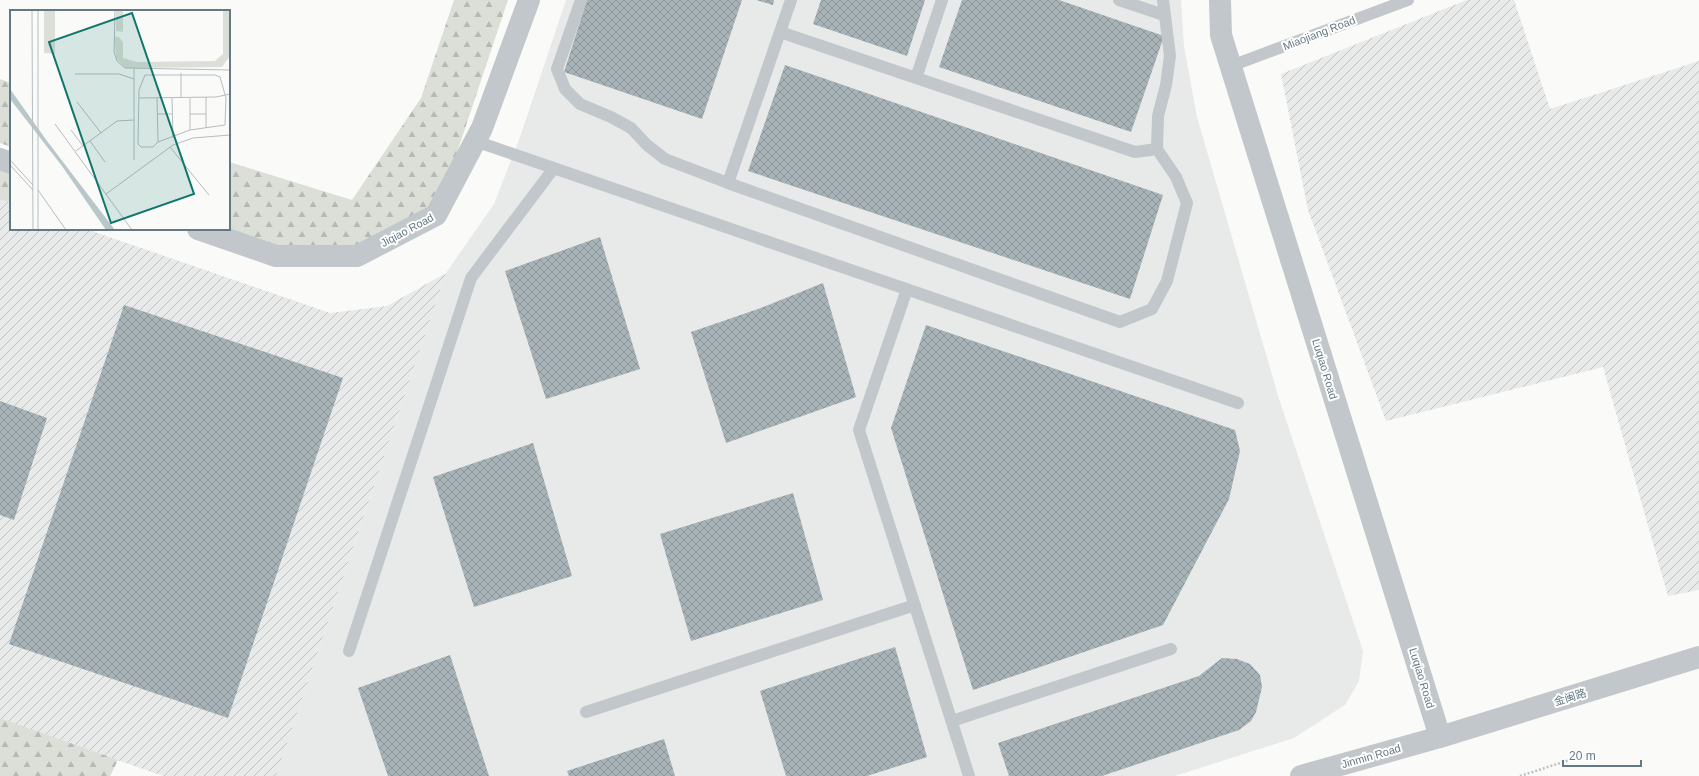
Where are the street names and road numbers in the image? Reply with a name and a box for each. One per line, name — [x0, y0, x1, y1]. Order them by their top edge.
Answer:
street label: Miaojiang Road — [1281, 14, 1357, 52]
street label: Jiqiao Road — [379, 211, 435, 249]
street label: Luqiao Road — [1310, 337, 1340, 401]
street label: Luqiao Road — [1407, 646, 1437, 710]
street label: 金闽路 — [1552, 686, 1588, 708]
street label: Jinmin Road — [1340, 742, 1402, 770]

